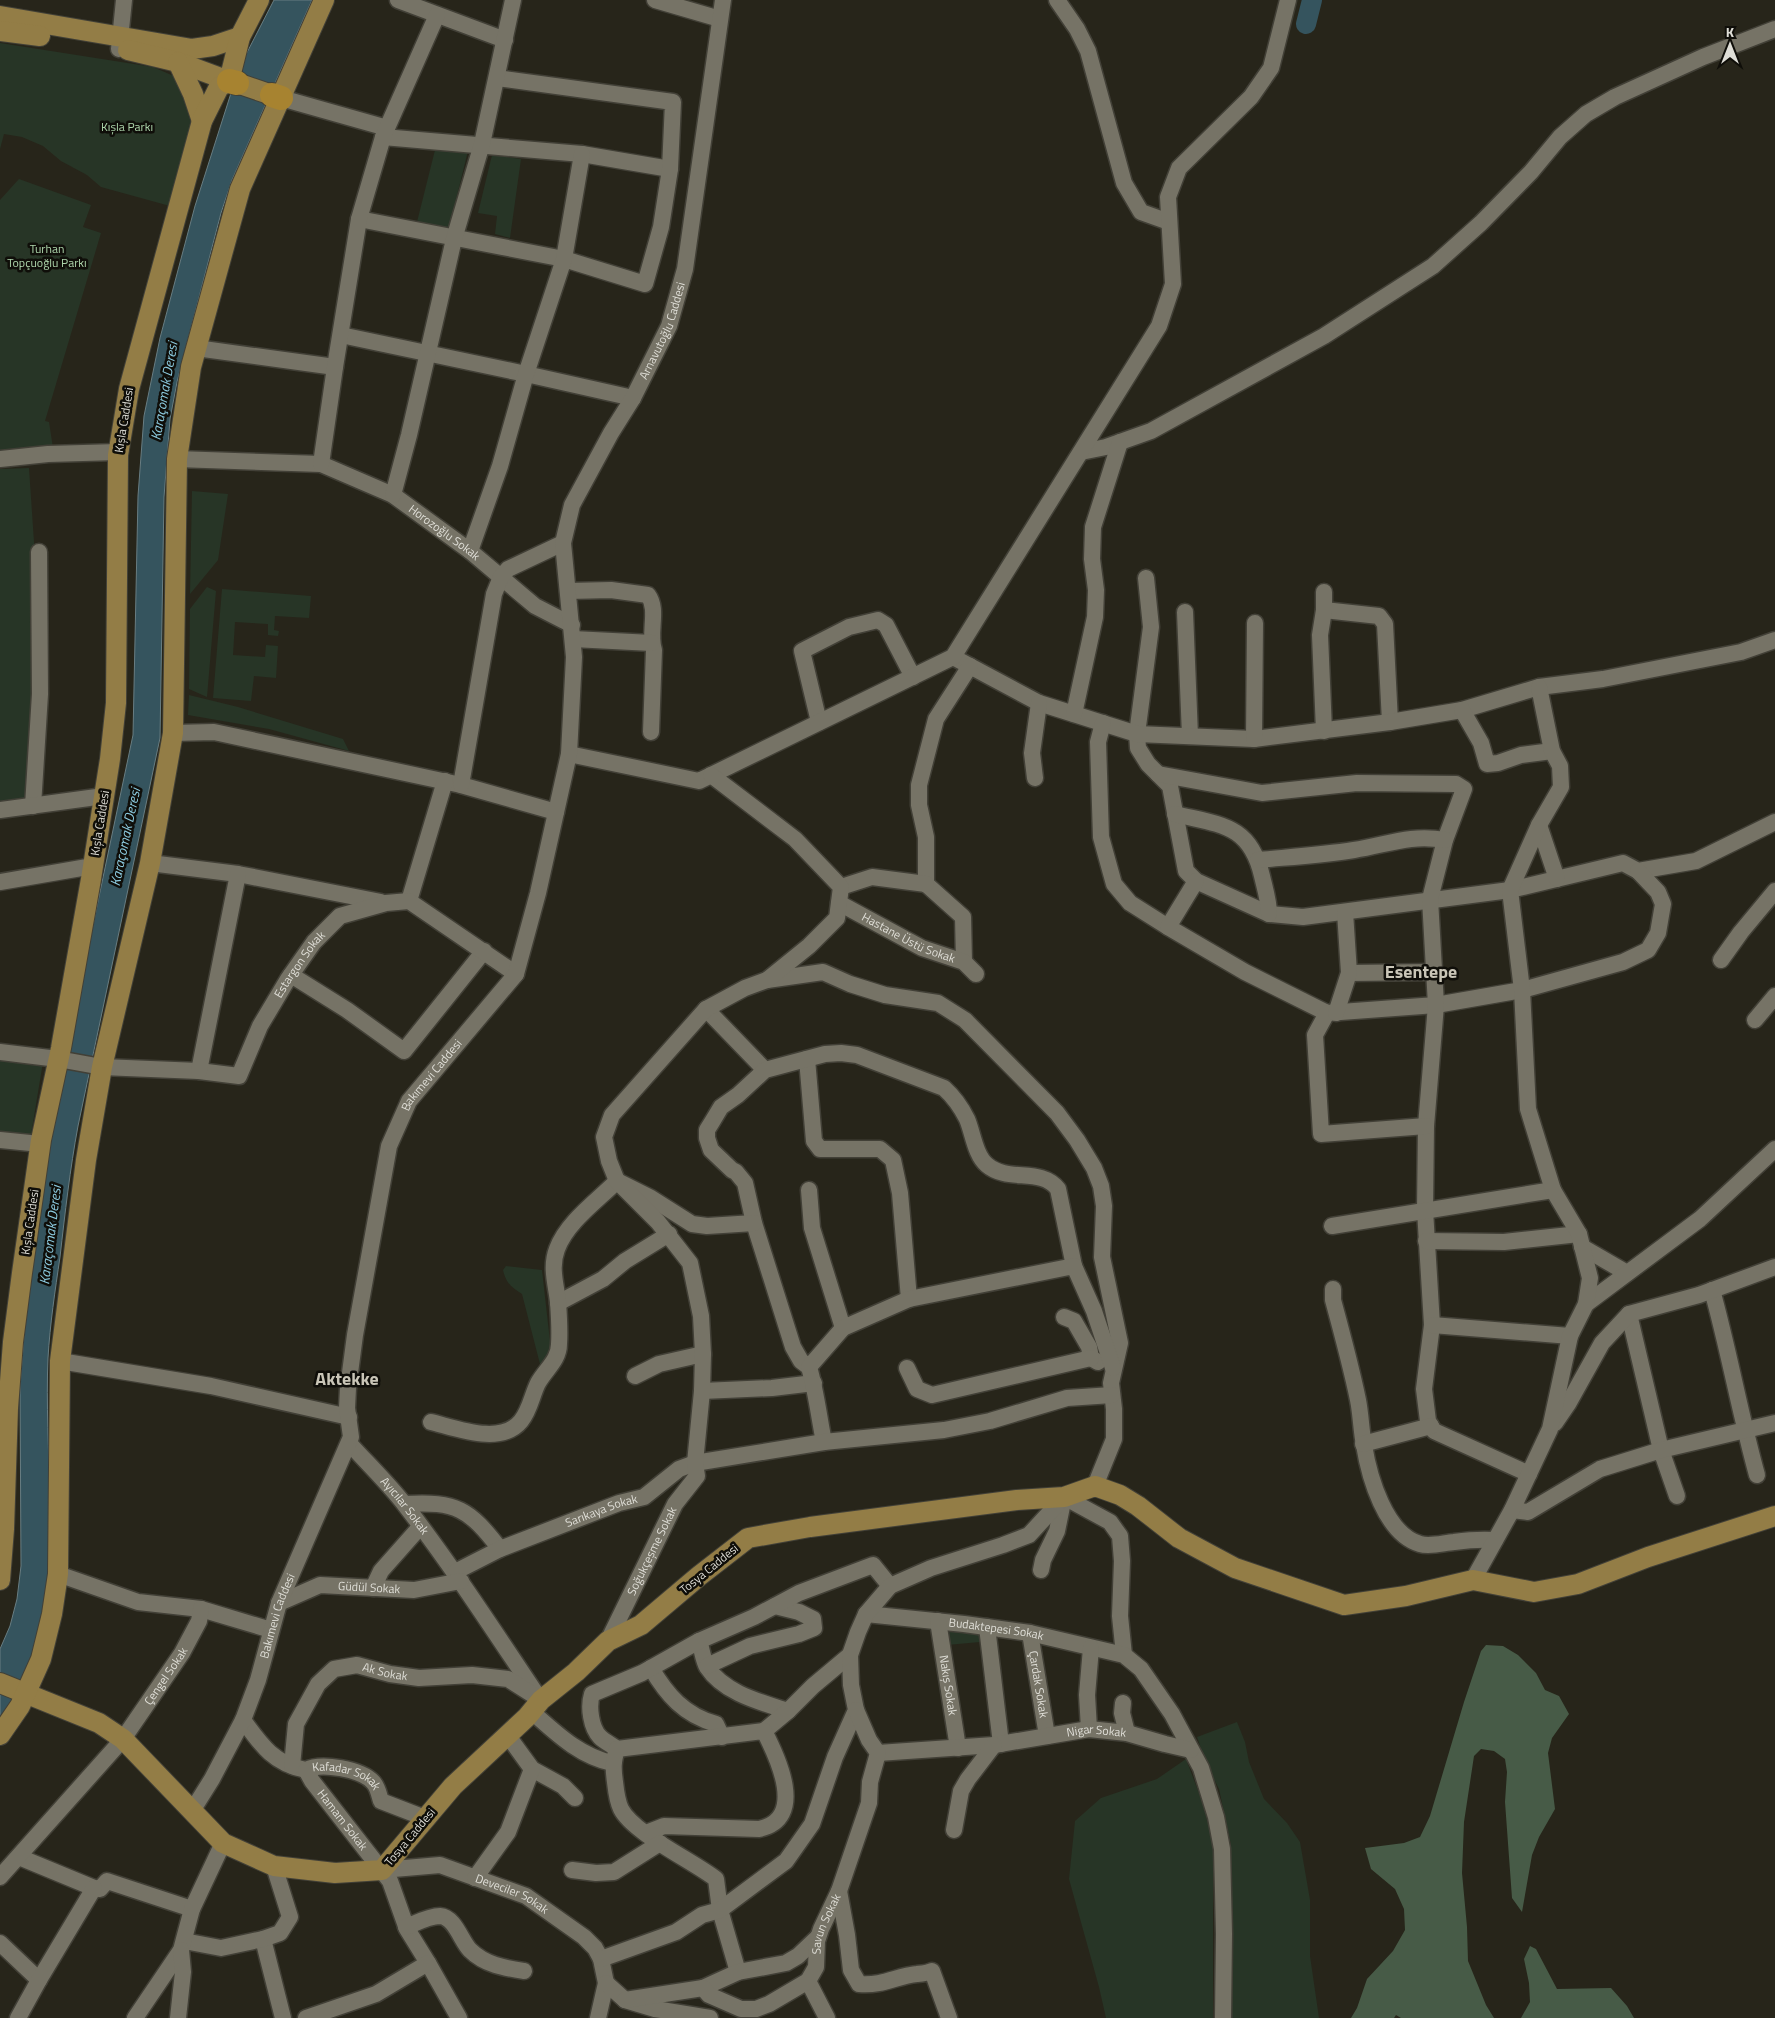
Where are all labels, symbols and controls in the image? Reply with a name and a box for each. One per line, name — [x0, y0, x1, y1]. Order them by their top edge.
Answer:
north arrow — [1705, 20, 1755, 70]
text: K — [1726, 21, 1735, 42]
park label: Kışla Parkı — [101, 117, 153, 136]
park label: Turhan Topçuoğlu Parkı — [7, 239, 87, 272]
street label: Arnavutoğlu Caddesi — [634, 280, 690, 383]
water label: Karaçomak Deresi — [145, 338, 183, 442]
street label: Kışla Caddesi — [109, 386, 138, 454]
street label: Horozoğlu Sokak — [405, 499, 485, 565]
water label: Karaçomak Deresi — [104, 784, 146, 888]
street label: Kışla Caddesi — [85, 789, 114, 857]
street label: Hastane Üstü Sokak — [858, 907, 958, 968]
street label: Estargon Sokak — [269, 926, 329, 1001]
district label: Esentepe — [1385, 958, 1457, 985]
street label: Bakımevi Caddesi — [396, 1035, 466, 1114]
water label: Karaçomak Deresi — [33, 1182, 66, 1286]
street label: Kışla Caddesi — [16, 1188, 44, 1256]
district label: Aktekke — [315, 1365, 379, 1392]
street label: Ayıcılar Sokak — [376, 1472, 434, 1539]
street label: Sarıkaya Sokak — [562, 1489, 640, 1532]
street label: Soğukçeşme Sokak — [622, 1503, 681, 1599]
street label: Tosya Caddesi — [675, 1539, 742, 1598]
street label: Bakımevi Caddesi — [254, 1570, 300, 1660]
street label: Güdül Sokak — [338, 1576, 401, 1598]
street label: Budaktepesi Sokak — [948, 1612, 1046, 1645]
street label: Çengel Sokak — [139, 1643, 193, 1709]
street label: Çardak Sokak — [1024, 1649, 1054, 1719]
street label: Nakış Sokak — [934, 1653, 963, 1717]
street label: Ak Sokak — [360, 1657, 409, 1685]
street label: Nigar Sokak — [1065, 1719, 1128, 1742]
street label: Kafadar Sokak — [311, 1757, 387, 1793]
street label: Hamam Sokak — [313, 1785, 373, 1855]
street label: Tosya Caddesi — [380, 1803, 440, 1870]
street label: Deveciler Sokak — [473, 1869, 553, 1919]
street label: Savun Sokak — [806, 1890, 845, 1955]

